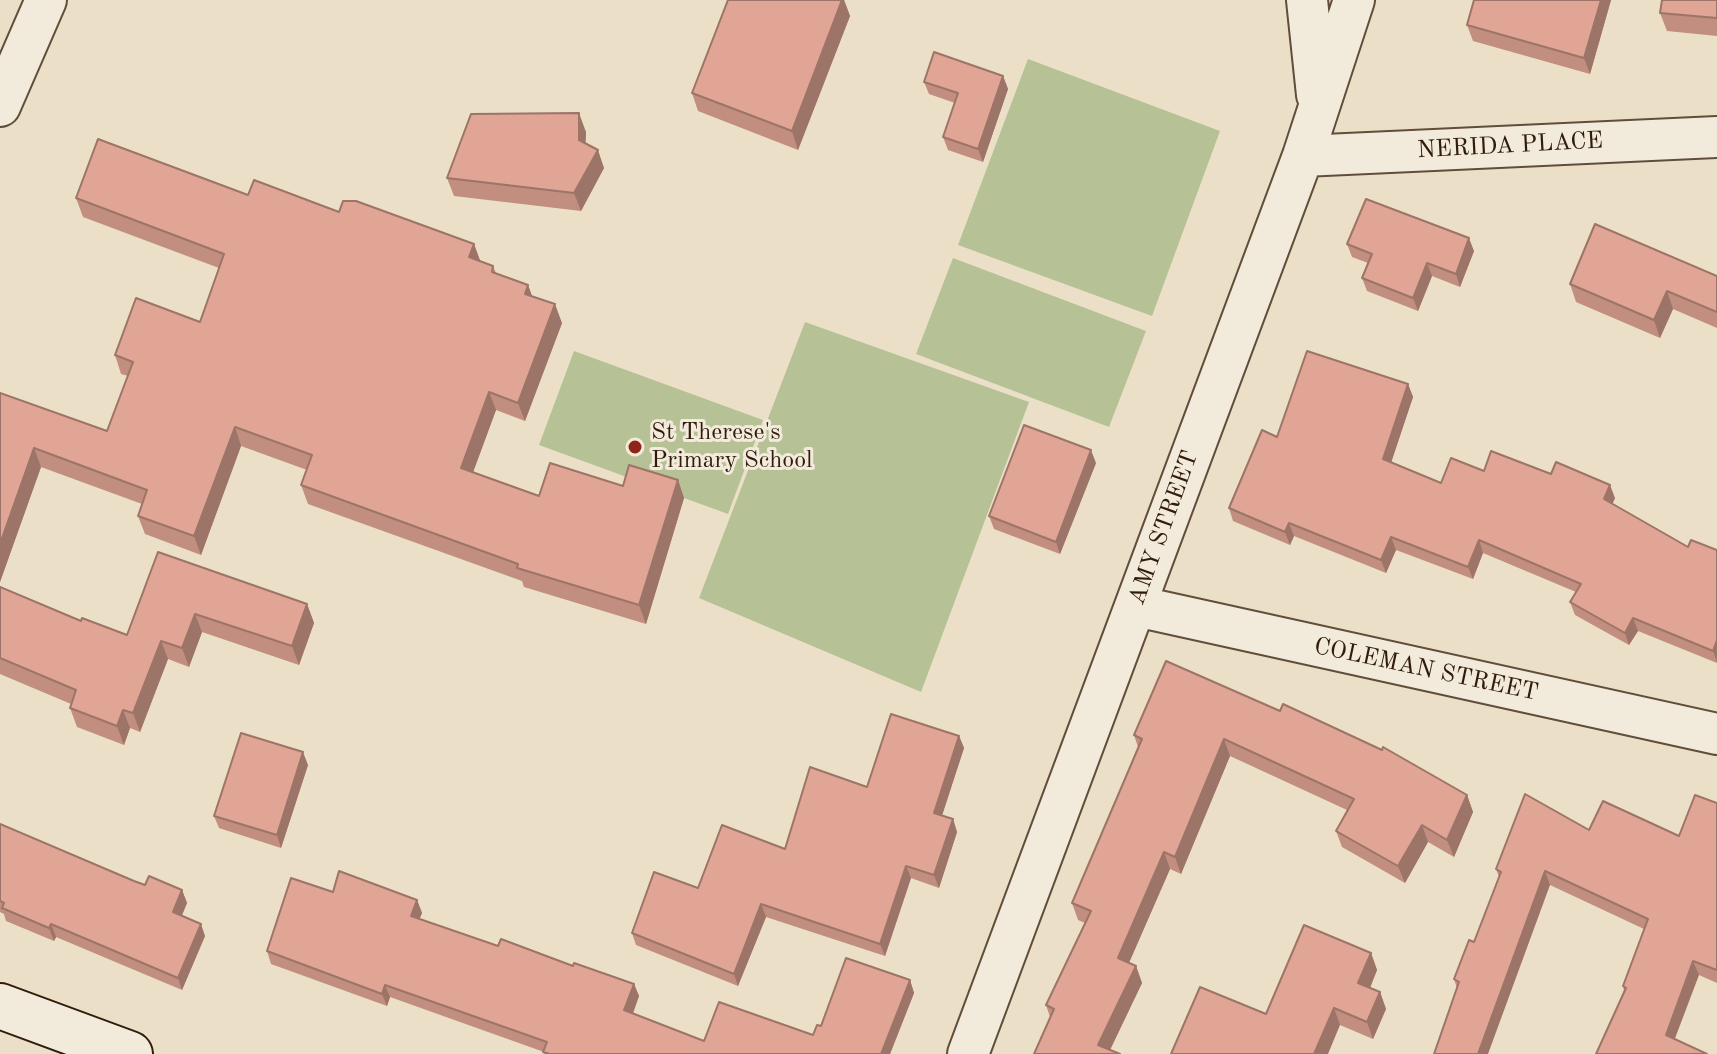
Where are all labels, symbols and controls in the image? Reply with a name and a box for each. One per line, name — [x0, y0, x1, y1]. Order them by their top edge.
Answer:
street label: NERIDA PLACE — [1416, 127, 1604, 165]
place label: St Therese's Primary School — [651, 419, 813, 475]
marker: St Therese's Primary School — [626, 438, 644, 456]
street label: AMY STREET — [1123, 447, 1205, 609]
street label: COLEMAN STREET — [1311, 632, 1541, 708]

